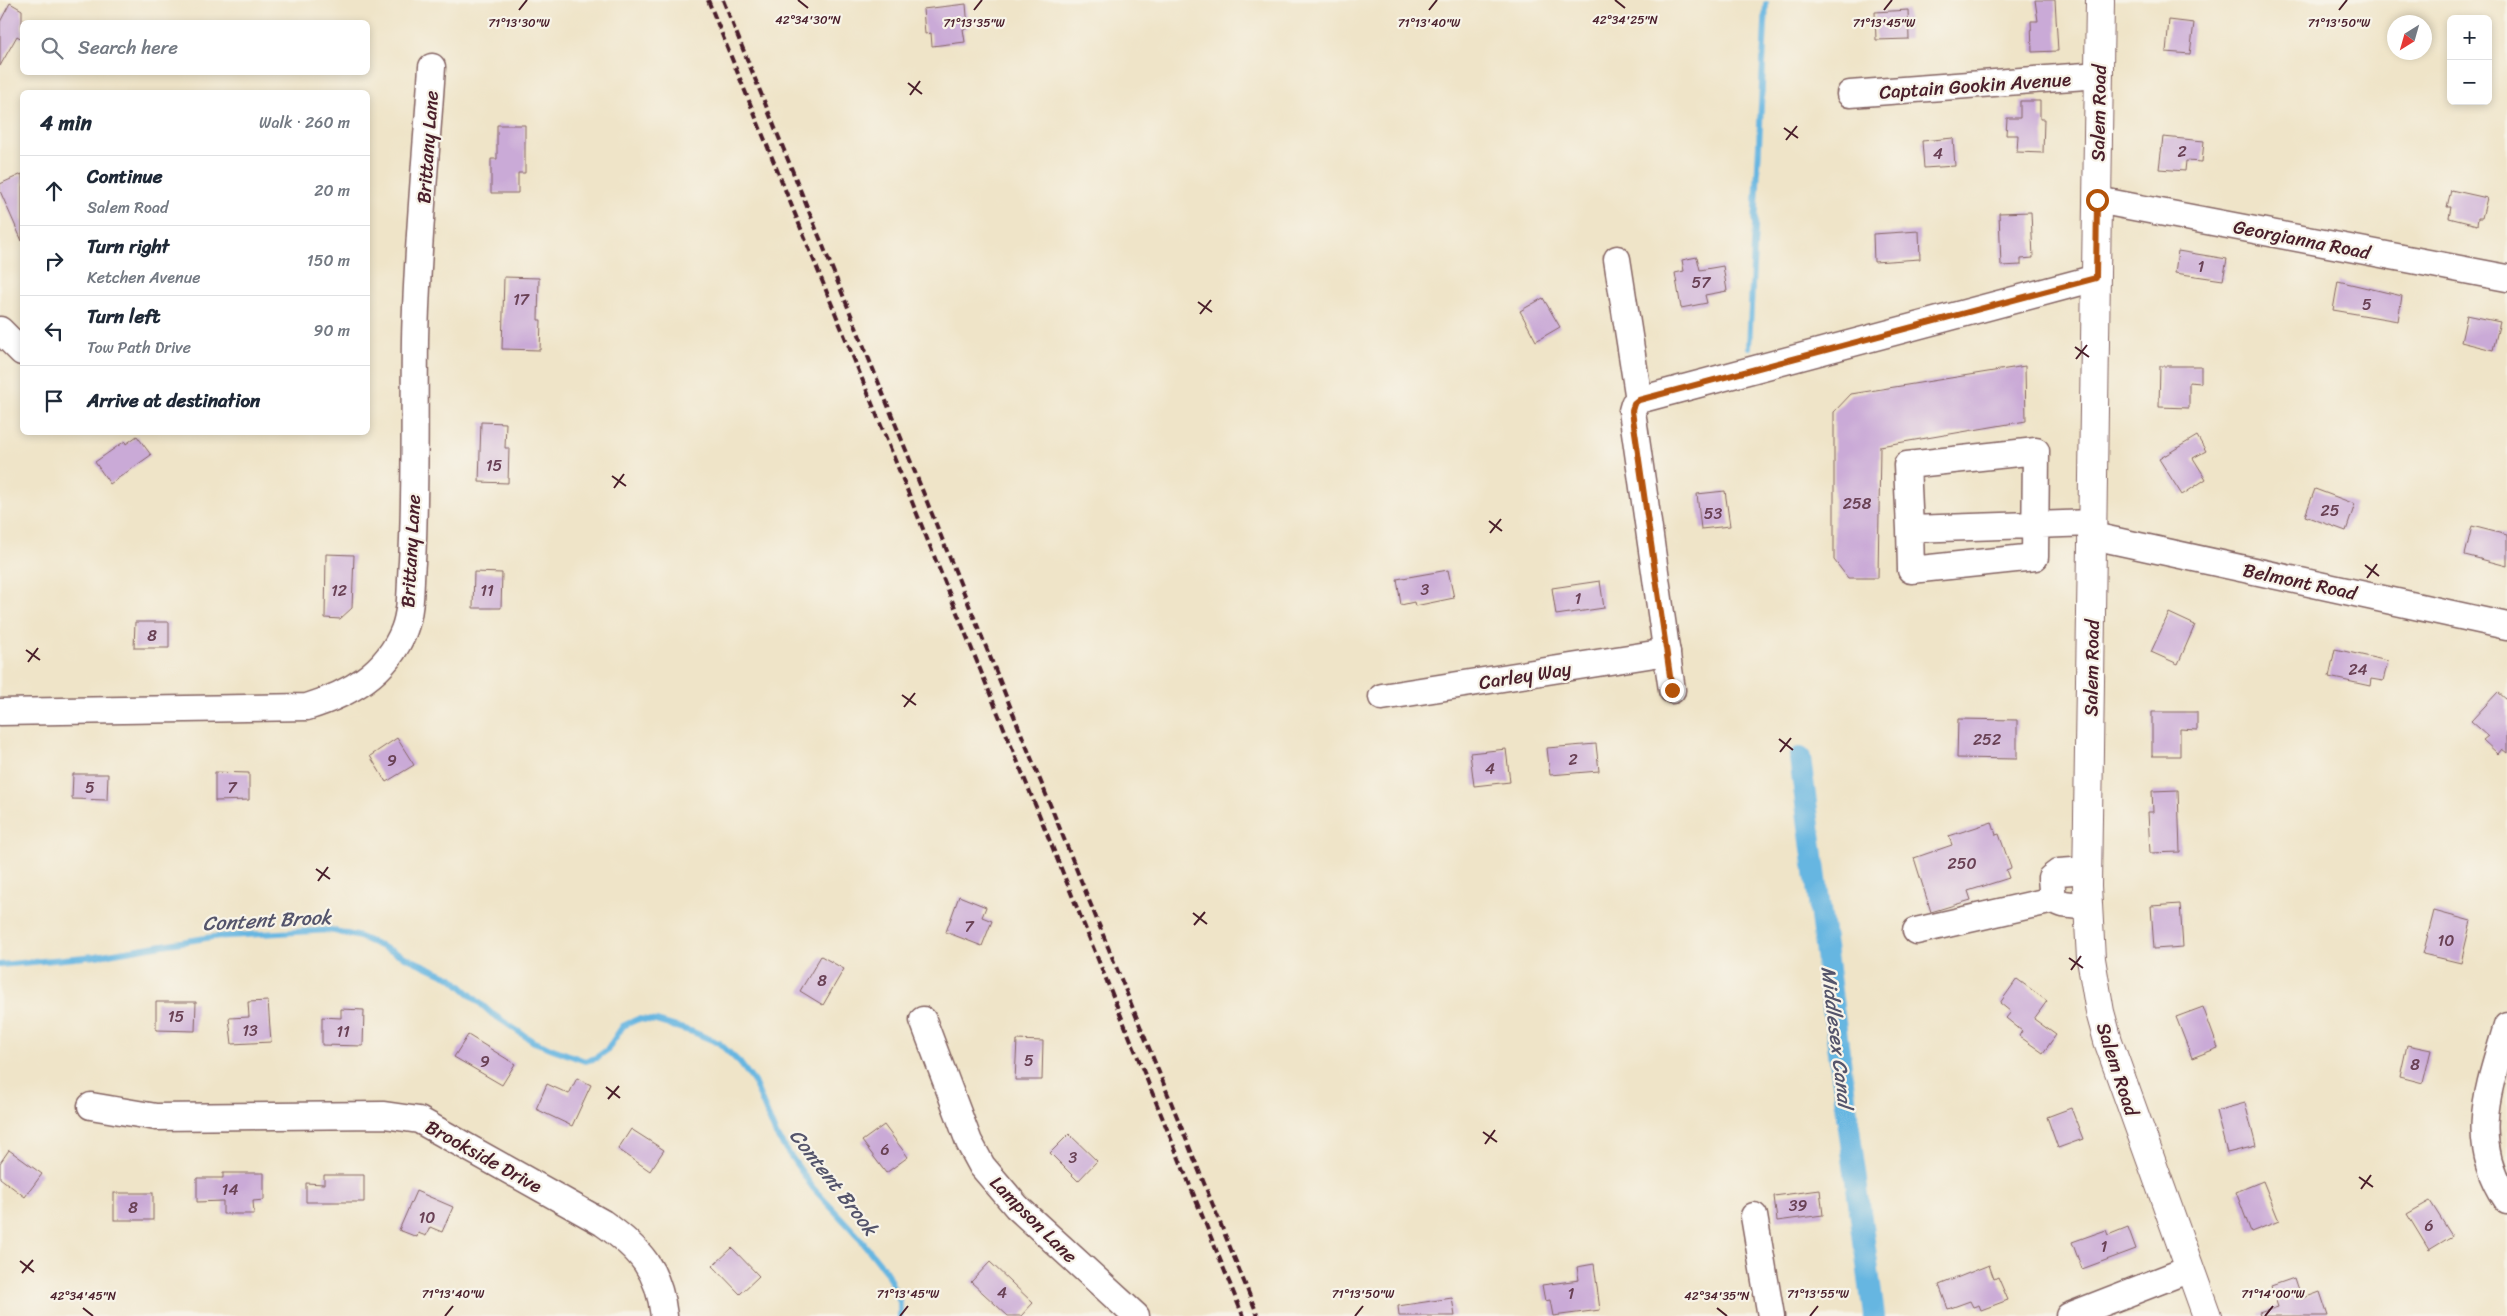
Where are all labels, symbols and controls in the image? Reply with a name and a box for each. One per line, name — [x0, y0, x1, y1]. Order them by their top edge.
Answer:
text: 42°34'30"N — [775, 9, 841, 31]
text: 42°34'25"N — [1592, 9, 1659, 31]
text: 71°13'30"W — [488, 12, 551, 34]
text: 71°13'35"W — [943, 12, 1005, 34]
text: 71°13'40"W — [1398, 12, 1461, 34]
text: 71°13'45"W — [1853, 12, 1916, 34]
text: 71°13'50"W — [2308, 12, 2371, 34]
north arrow — [2387, 15, 2432, 60]
map controls — [2447, 15, 2492, 105]
button: + — [2447, 15, 2492, 60]
search box — [20, 20, 370, 75]
text: Search here — [78, 31, 178, 64]
icon: search — [38, 34, 66, 62]
button: − — [2447, 60, 2492, 105]
street label: Captain Gookin Avenue — [1878, 62, 2072, 109]
street label: Salem Road — [2081, 62, 2116, 162]
street label: Brittany Lane — [407, 89, 448, 205]
text: 4 min — [40, 104, 92, 142]
text: Walk · 260 m — [259, 108, 350, 137]
house number: 2 — [2177, 137, 2187, 166]
house number: 4 — [1933, 139, 1943, 168]
text: Continue — [87, 160, 163, 193]
text: 20 m — [314, 176, 350, 205]
icon: ahead — [40, 177, 68, 205]
route start — [2086, 189, 2109, 212]
text: Salem Road — [87, 193, 168, 222]
street label: Georgianna Road — [2231, 210, 2374, 269]
text: Turn right — [87, 230, 169, 263]
text: 150 m — [307, 246, 350, 275]
icon: right — [40, 247, 68, 275]
house number: 1 — [2198, 252, 2205, 281]
text: Ketchen Avenue — [87, 263, 200, 292]
house number: 57 — [1692, 268, 1711, 297]
house number: 17 — [513, 285, 530, 314]
house number: 5 — [2362, 290, 2372, 319]
text: Turn left — [87, 300, 160, 333]
text: 90 m — [314, 316, 350, 345]
icon: left — [40, 317, 68, 345]
text: Tow Path Drive — [87, 333, 191, 362]
text: Arrive at destination — [87, 384, 260, 417]
icon: arrive — [40, 387, 68, 415]
house number: 15 — [486, 451, 503, 480]
house number: 258 — [1843, 489, 1872, 518]
street label: Brittany Lane — [391, 493, 430, 609]
house number: 25 — [2320, 496, 2340, 525]
house number: 53 — [1704, 499, 1722, 528]
street label: Belmont Road — [2240, 553, 2361, 610]
house number: 3 — [1421, 575, 1430, 604]
house number: 12 — [331, 576, 347, 605]
house number: 11 — [480, 576, 494, 605]
house number: 1 — [1575, 584, 1582, 613]
street label: Salem Road — [2074, 617, 2109, 717]
house number: 8 — [147, 621, 157, 650]
street label: Carley Way — [1477, 652, 1574, 699]
house number: 24 — [2348, 655, 2368, 684]
route end — [1661, 679, 1684, 702]
house number: 252 — [1973, 725, 2001, 754]
house number: 2 — [1568, 745, 1578, 774]
house number: 9 — [387, 746, 397, 775]
house number: 4 — [1485, 754, 1495, 783]
house number: 5 — [85, 773, 95, 802]
house number: 7 — [227, 773, 237, 802]
house number: 250 — [1947, 849, 1977, 878]
water label: Content Brook — [202, 900, 334, 941]
house number: 7 — [964, 912, 974, 941]
house number: 10 — [2438, 926, 2454, 955]
water label: Middlesex Canal — [1810, 964, 1863, 1114]
house number: 8 — [817, 966, 827, 995]
house number: 15 — [168, 1002, 185, 1031]
house number: 13 — [242, 1016, 258, 1045]
house number: 11 — [336, 1017, 350, 1046]
street label: Salem Road — [2087, 1018, 2149, 1122]
house number: 5 — [1024, 1046, 1034, 1075]
house number: 9 — [480, 1047, 490, 1076]
house number: 8 — [2410, 1050, 2420, 1079]
street label: Brookside Drive — [419, 1111, 548, 1202]
water label: Content Brook — [780, 1121, 888, 1245]
house number: 6 — [880, 1135, 890, 1164]
house number: 3 — [1069, 1143, 1078, 1172]
street label: Lampson Lane — [982, 1167, 1086, 1271]
house number: 14 — [222, 1175, 238, 1204]
house number: 39 — [1789, 1191, 1807, 1220]
house number: 8 — [128, 1193, 138, 1222]
house number: 10 — [419, 1203, 435, 1232]
house number: 6 — [2424, 1211, 2434, 1240]
house number: 1 — [2101, 1232, 2108, 1261]
house number: 4 — [997, 1278, 1007, 1307]
house number: 1 — [1568, 1279, 1575, 1308]
text: 71°13'40"W — [422, 1283, 485, 1305]
text: 71°13'45"W — [877, 1283, 940, 1305]
text: 71°13'50"W — [1332, 1283, 1395, 1305]
text: 71°13'55"W — [1787, 1283, 1850, 1305]
text: 71°14'00"W — [2241, 1283, 2306, 1305]
text: 42°34'45"N — [50, 1285, 117, 1307]
text: 42°34'35"N — [1684, 1285, 1750, 1307]

